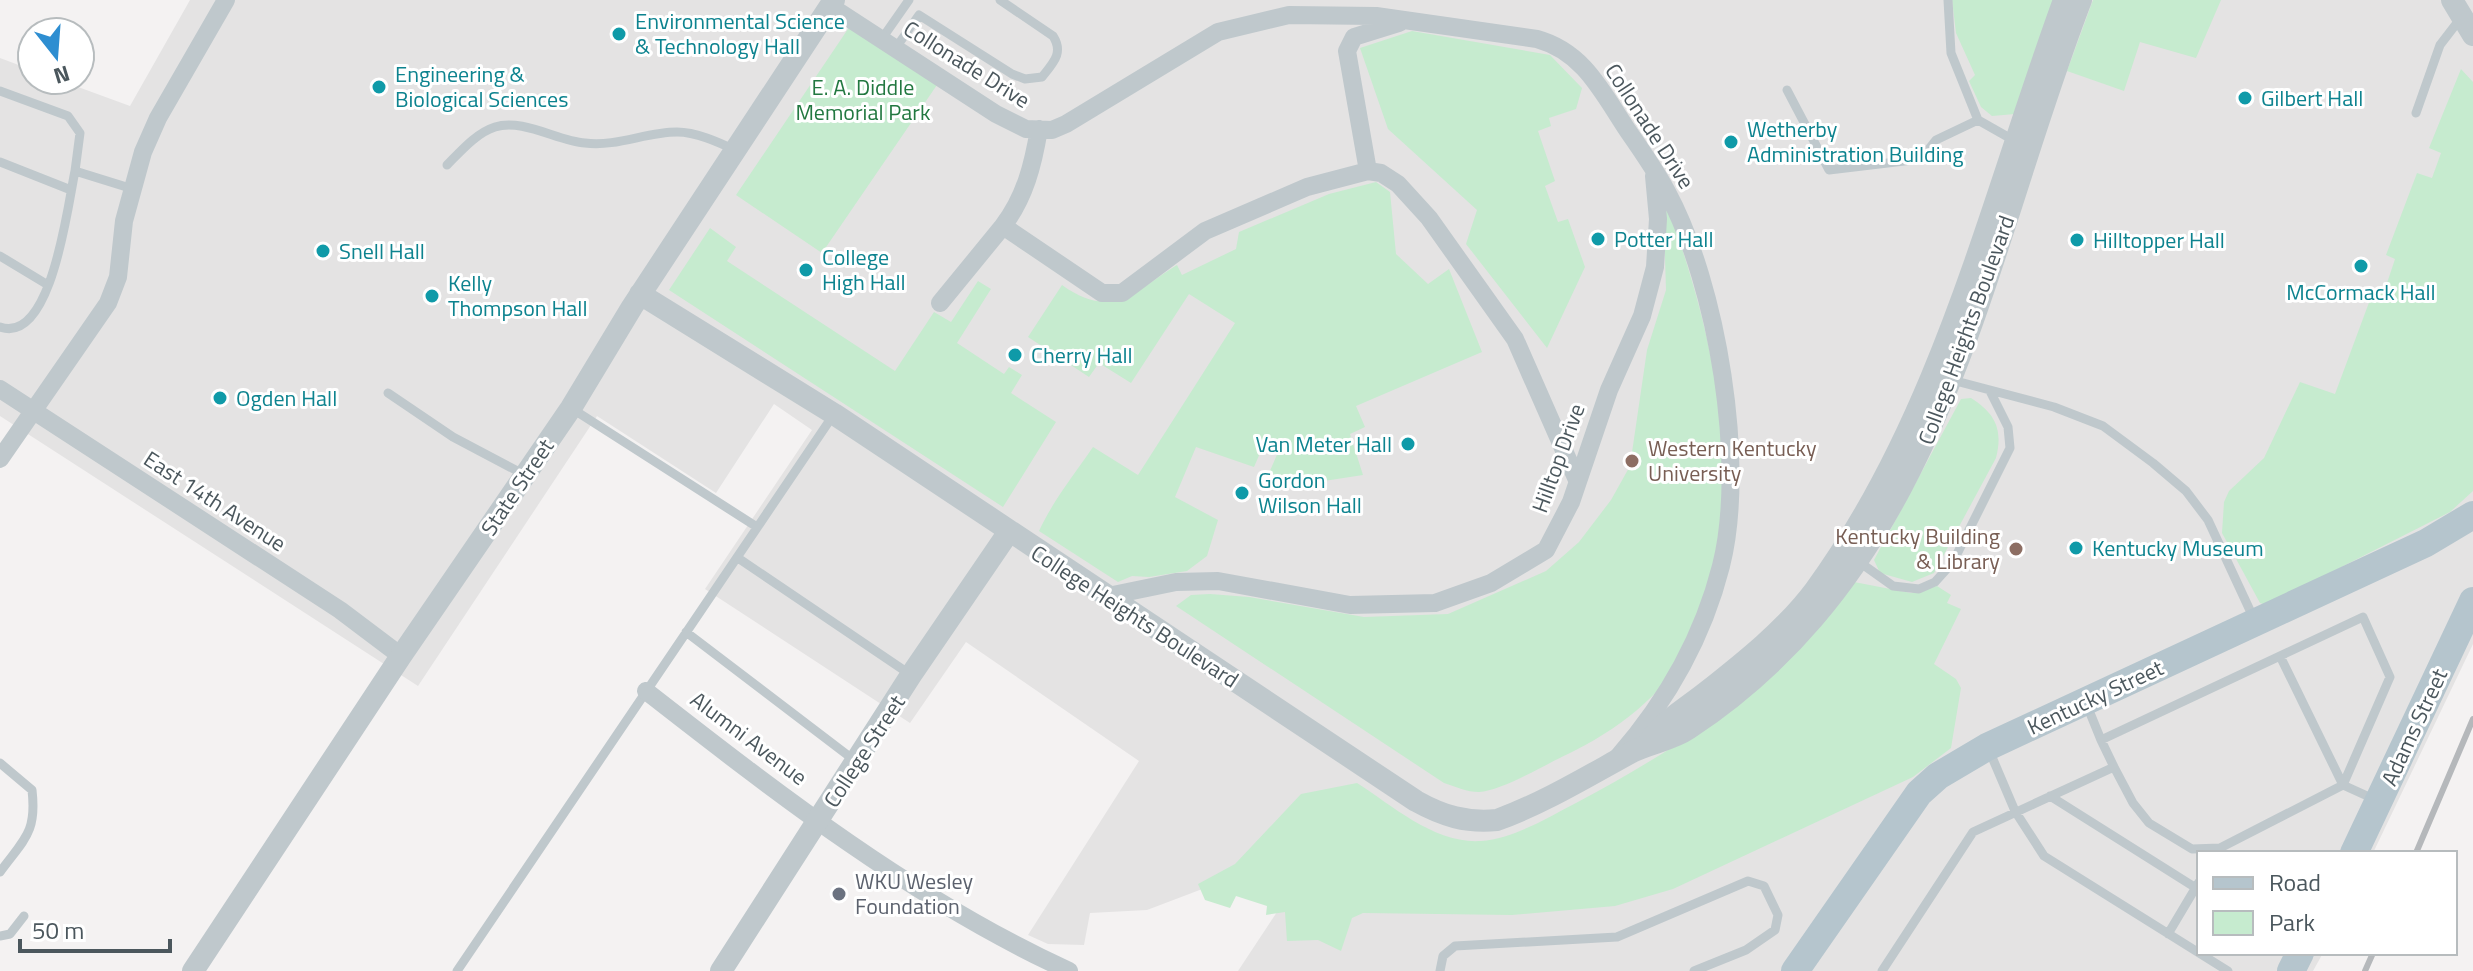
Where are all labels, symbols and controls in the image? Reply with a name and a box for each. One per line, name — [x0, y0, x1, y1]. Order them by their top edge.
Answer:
place label: Environmental Science & Technology Hall — [635, 4, 845, 63]
street label: Collonade Drive — [897, 12, 1037, 116]
north arrow — [16, 16, 96, 96]
marker: Environmental Science & Technology Hall — [610, 25, 628, 43]
street label: Collonade Drive — [1597, 56, 1703, 196]
text: N — [50, 57, 74, 94]
place label: Engineering & Biological Sciences — [395, 57, 568, 116]
park label: E. A. Diddle Memorial Park — [796, 70, 931, 129]
marker: Engineering & Biological Sciences — [370, 78, 388, 96]
place label: Gilbert Hall — [2261, 81, 2363, 115]
marker: Gilbert Hall — [2236, 89, 2254, 107]
place label: Wetherby Administration Building — [1747, 112, 1964, 171]
marker: Wetherby Administration Building — [1722, 133, 1740, 151]
street label: College Heights Boulevard — [1909, 211, 2023, 449]
place label: Potter Hall — [1614, 222, 1714, 256]
place label: Hilltopper Hall — [2093, 223, 2225, 257]
marker: Potter Hall — [1589, 230, 1607, 248]
marker: Hilltopper Hall — [2068, 231, 2086, 249]
place label: Snell Hall — [339, 234, 425, 268]
place label: College High Hall — [822, 240, 906, 299]
marker: Snell Hall — [314, 242, 332, 260]
marker: McCormack Hall — [2352, 257, 2370, 275]
marker: College High Hall — [797, 261, 815, 279]
place label: Kelly Thompson Hall — [448, 266, 588, 325]
place label: McCormack Hall — [2286, 275, 2436, 309]
marker: Kelly Thompson Hall — [423, 287, 441, 305]
place label: Cherry Hall — [1031, 338, 1133, 372]
marker: Cherry Hall — [1006, 346, 1024, 364]
place label: Ogden Hall — [236, 381, 337, 415]
marker: Ogden Hall — [211, 389, 229, 407]
street label: Hilltop Drive — [1523, 399, 1593, 517]
place label: Van Meter Hall — [1255, 427, 1392, 461]
street label: State Street — [472, 431, 562, 542]
place label: Western Kentucky University — [1648, 431, 1817, 490]
marker: Van Meter Hall — [1399, 435, 1417, 453]
street label: East 14th Avenue — [137, 442, 293, 560]
marker: Western Kentucky University — [1623, 452, 1641, 470]
place label: Gordon Wilson Hall — [1258, 463, 1362, 522]
marker: Gordon Wilson Hall — [1233, 484, 1251, 502]
place label: Kentucky Building & Library — [1835, 519, 2000, 578]
place label: Kentucky Museum — [2092, 531, 2264, 565]
street label: College Heights Boulevard — [1024, 536, 1246, 696]
marker: Kentucky Museum — [2067, 539, 2085, 557]
marker: Kentucky Building & Library — [2007, 540, 2025, 558]
street label: Kentucky Street — [2021, 650, 2169, 743]
street label: Adams Street — [2372, 663, 2456, 791]
street label: Alumni Avenue — [683, 683, 815, 793]
street label: College Street — [815, 688, 913, 814]
legend — [2197, 851, 2457, 955]
place label: WKU Wesley Foundation — [855, 864, 973, 923]
text: Road — [2269, 864, 2321, 900]
marker: WKU Wesley Foundation — [830, 885, 848, 903]
scale bar — [20, 903, 170, 953]
text: Park — [2269, 904, 2315, 940]
text: 50 m — [32, 912, 84, 948]

